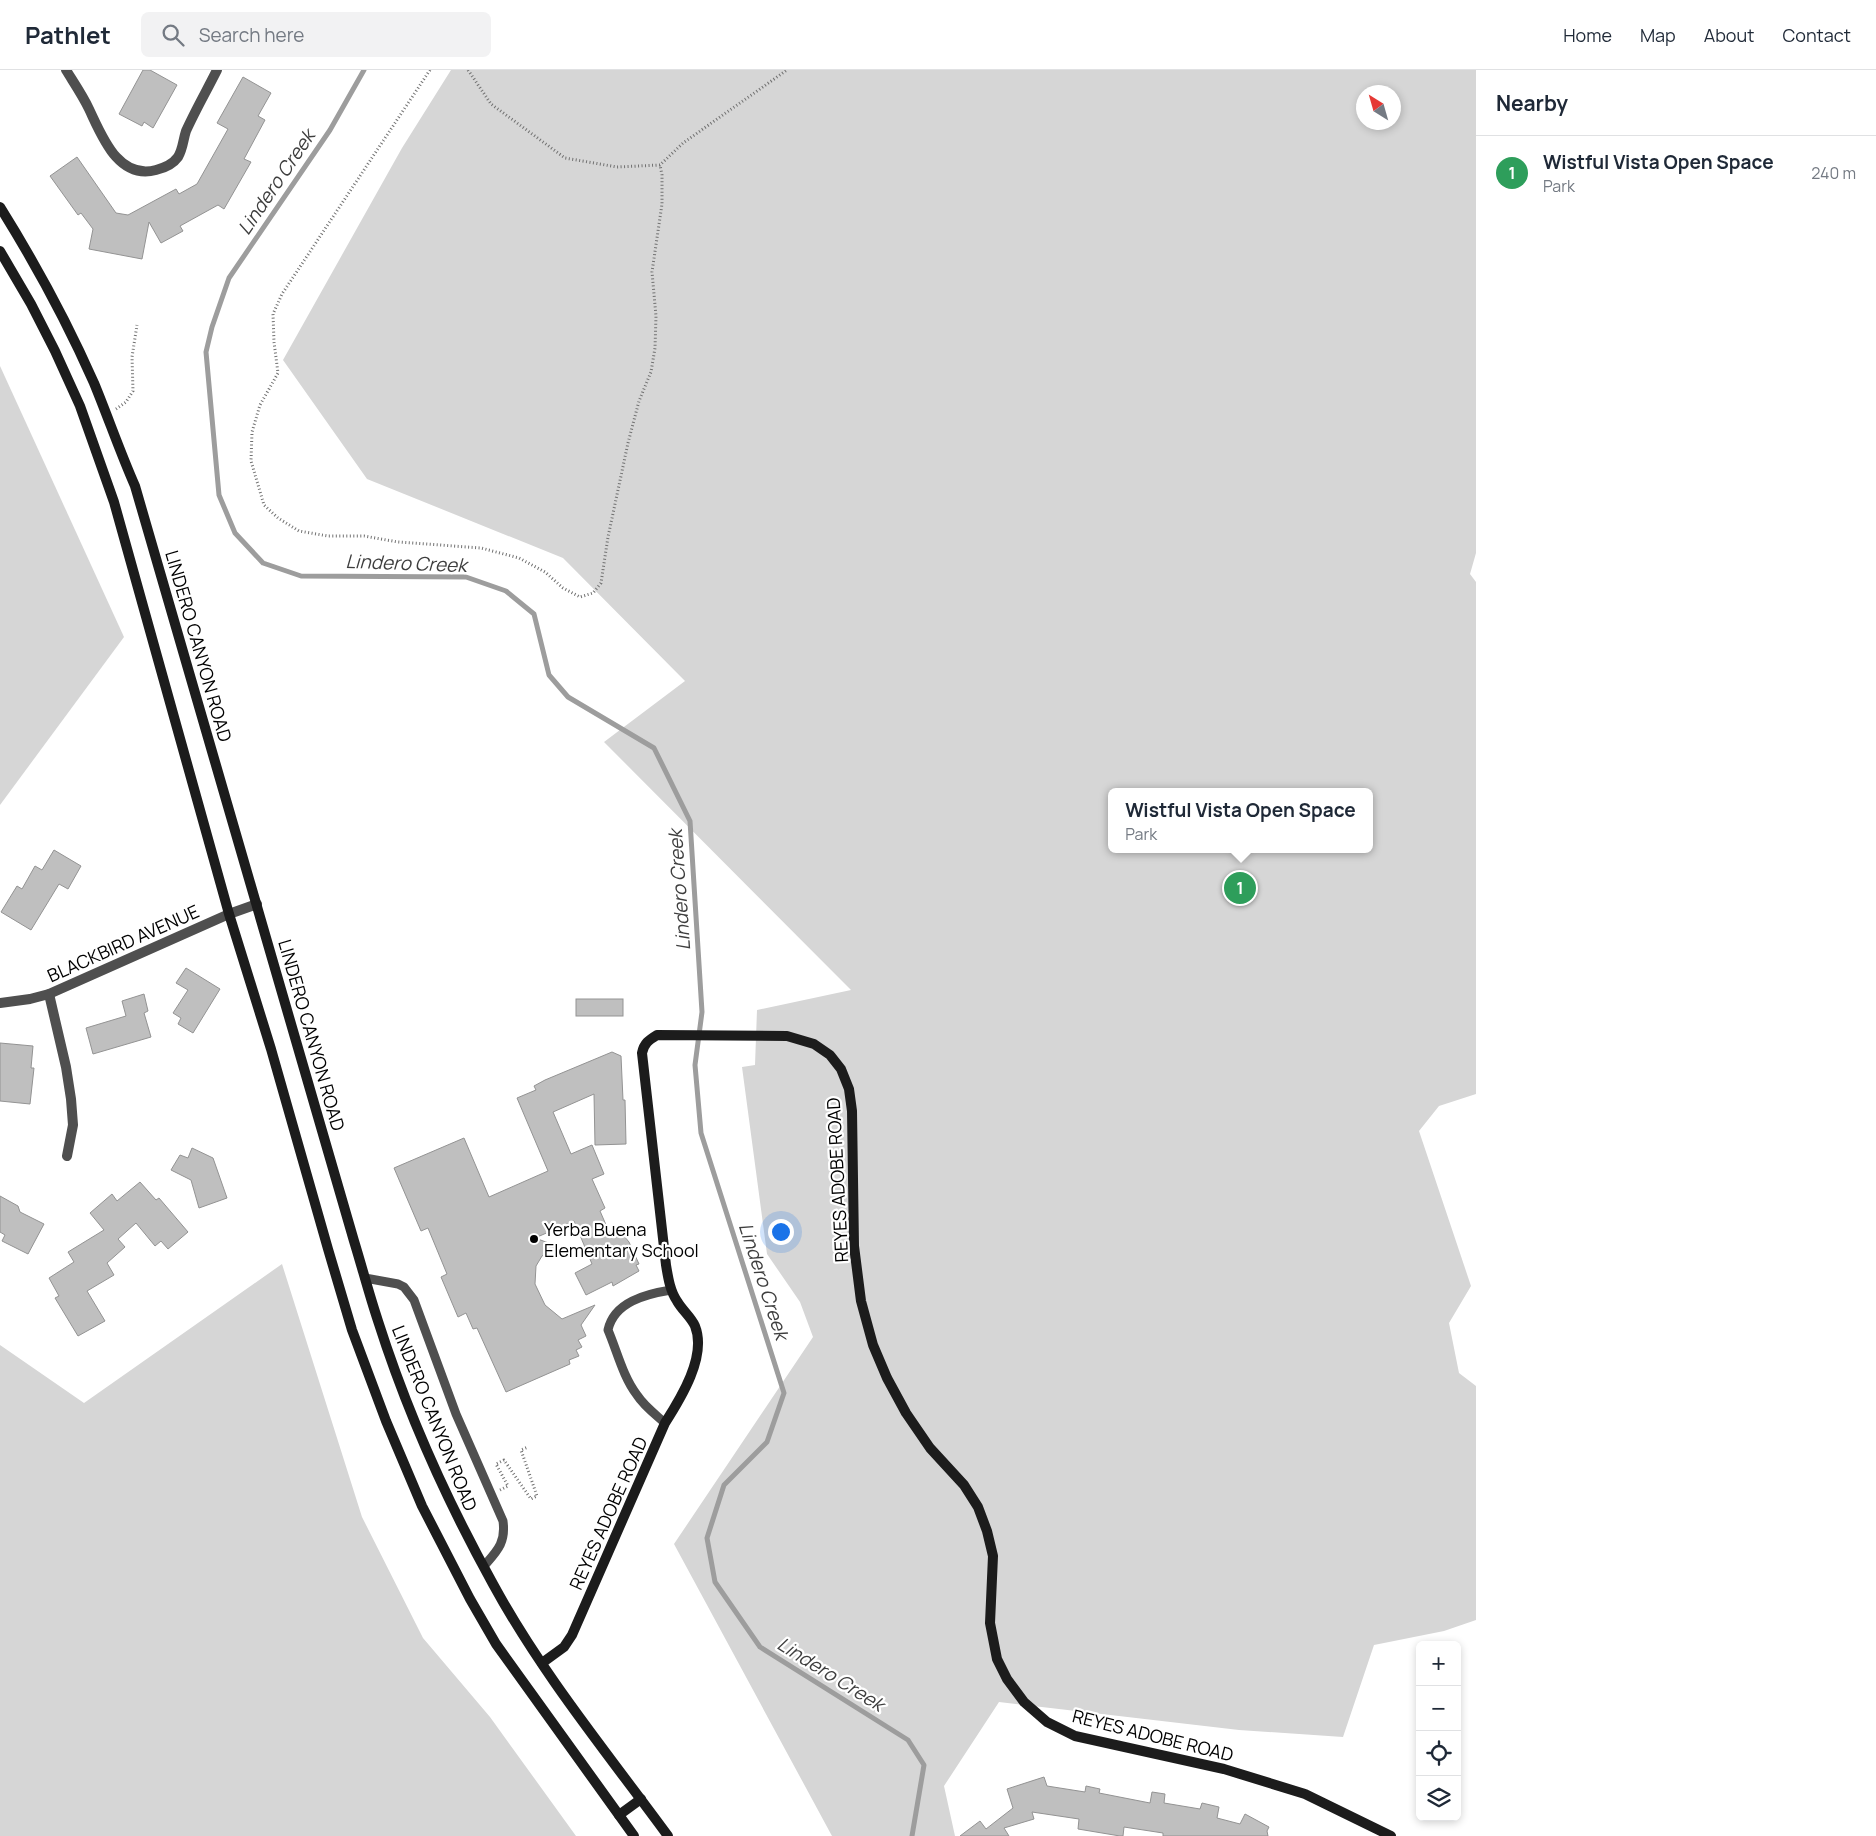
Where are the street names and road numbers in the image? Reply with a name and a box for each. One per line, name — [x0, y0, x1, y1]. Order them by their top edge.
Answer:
street label: LINDERO CANYON ROAD — [160, 548, 238, 744]
street label: BLACKBIRD AVENUE — [43, 899, 203, 987]
street label: LINDERO CANYON ROAD — [273, 937, 351, 1133]
street label: REYES ADOBE ROAD — [821, 1097, 853, 1263]
street label: LINDERO CANYON ROAD — [387, 1322, 483, 1514]
street label: REYES ADOBE ROAD — [563, 1433, 653, 1593]
street label: REYES ADOBE ROAD — [1070, 1703, 1236, 1767]

